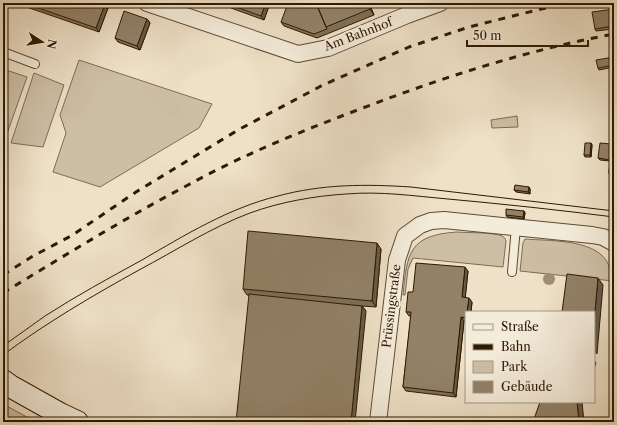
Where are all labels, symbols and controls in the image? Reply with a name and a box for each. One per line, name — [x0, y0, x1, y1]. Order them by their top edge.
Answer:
street label: Am Bahnhof — [321, 13, 396, 54]
north arrow — [22, 22, 62, 62]
scale bar — [467, 22, 588, 48]
text: 50 m — [473, 28, 502, 43]
text: N — [44, 38, 60, 51]
street label: Prüssingstraße — [378, 263, 404, 349]
legend — [465, 311, 595, 403]
text: Straße — [501, 319, 539, 334]
text: Bahn — [501, 339, 531, 354]
text: Park — [501, 359, 528, 374]
text: Gebäude — [501, 379, 553, 394]

